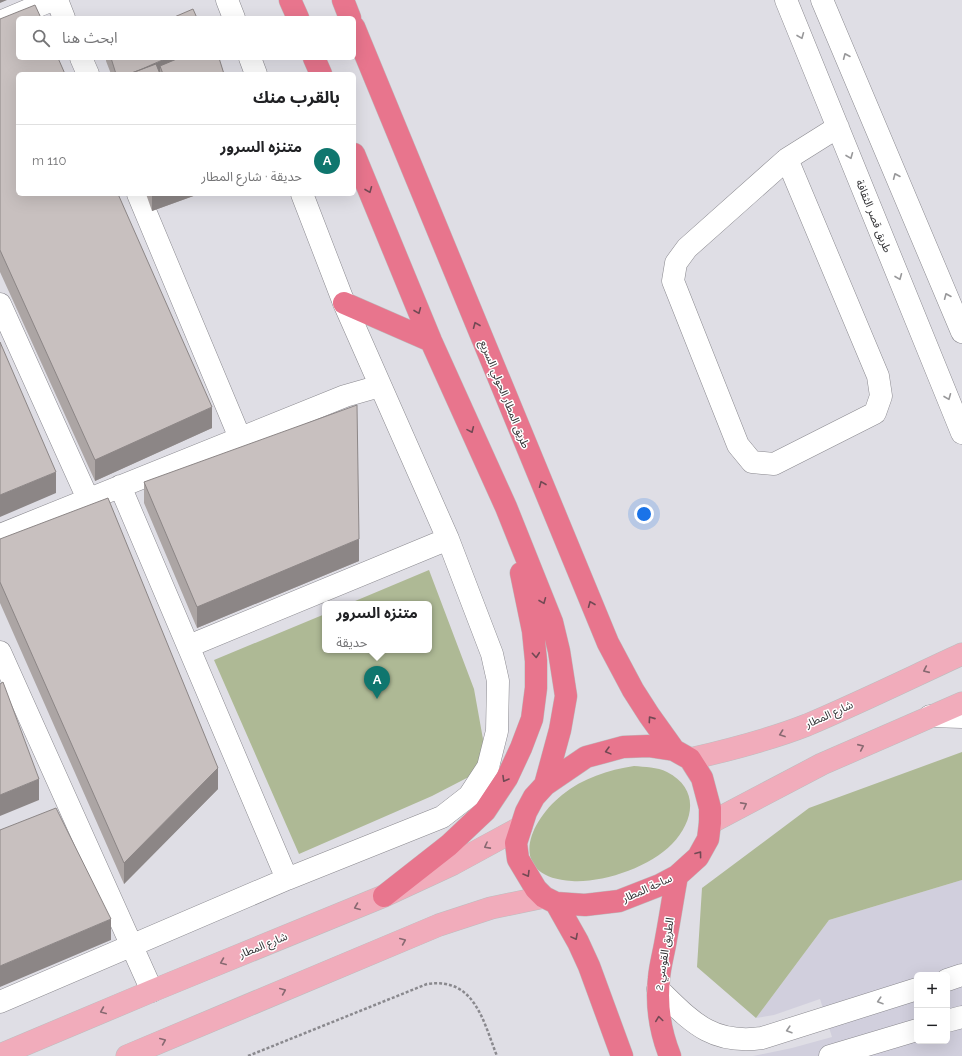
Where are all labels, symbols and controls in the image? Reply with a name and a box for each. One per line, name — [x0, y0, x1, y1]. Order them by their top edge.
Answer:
search box — [16, 16, 356, 60]
icon: search — [30, 27, 52, 49]
text: ابحث هنا — [62, 29, 118, 47]
one-way arrow — [796, 33, 804, 40]
one-way arrow — [843, 53, 851, 61]
text: بالقرب منك — [253, 87, 340, 107]
text: متنزه السرور — [220, 138, 302, 156]
text: 110 m — [32, 153, 66, 168]
text: A — [323, 153, 331, 168]
one-way arrow — [845, 153, 853, 160]
text: حديقة · شارع المطار — [201, 169, 302, 184]
one-way arrow — [893, 172, 901, 179]
street label: طريق قصر الثقافة — [853, 178, 894, 255]
one-way arrow — [364, 186, 372, 194]
one-way arrow — [894, 272, 902, 280]
one-way arrow — [944, 292, 952, 300]
one-way arrow — [414, 307, 422, 314]
one-way arrow — [473, 321, 481, 328]
street label: طريق المطار الحولي السريع — [474, 338, 532, 451]
one-way arrow — [943, 394, 951, 401]
one-way arrow — [466, 425, 474, 433]
one-way arrow — [538, 480, 546, 487]
your location — [634, 504, 654, 524]
one-way arrow — [539, 597, 547, 604]
one-way arrow — [588, 600, 596, 608]
popup — [322, 601, 432, 653]
text: متنزه السرور — [336, 604, 418, 622]
text: حديقة — [336, 635, 367, 650]
one-way arrow — [531, 652, 540, 658]
one-way arrow — [923, 665, 931, 673]
pin: A — [364, 666, 390, 699]
street label: شارع المطار — [802, 698, 856, 732]
one-way arrow — [648, 716, 656, 723]
one-way arrow — [778, 729, 785, 737]
one-way arrow — [856, 744, 864, 752]
one-way arrow — [605, 746, 612, 755]
one-way arrow — [503, 775, 510, 782]
one-way arrow — [740, 802, 748, 810]
one-way arrow — [484, 841, 491, 849]
one-way arrow — [694, 851, 701, 858]
one-way arrow — [522, 870, 529, 877]
street label: ساحة المطار — [619, 872, 675, 906]
one-way arrow — [353, 902, 361, 910]
street label: الطريق القوسي 2 — [652, 917, 679, 992]
street label: شارع المطار — [236, 930, 290, 962]
one-way arrow — [571, 933, 578, 940]
one-way arrow — [398, 938, 406, 946]
one-way arrow — [220, 957, 227, 965]
map controls — [914, 972, 950, 1044]
button: + — [914, 972, 950, 1008]
one-way arrow — [278, 988, 286, 996]
one-way arrow — [877, 996, 884, 1005]
one-way arrow — [100, 1007, 107, 1015]
button: − — [914, 1008, 950, 1044]
one-way arrow — [655, 1015, 664, 1022]
one-way arrow — [785, 1025, 792, 1034]
one-way arrow — [159, 1038, 166, 1046]

